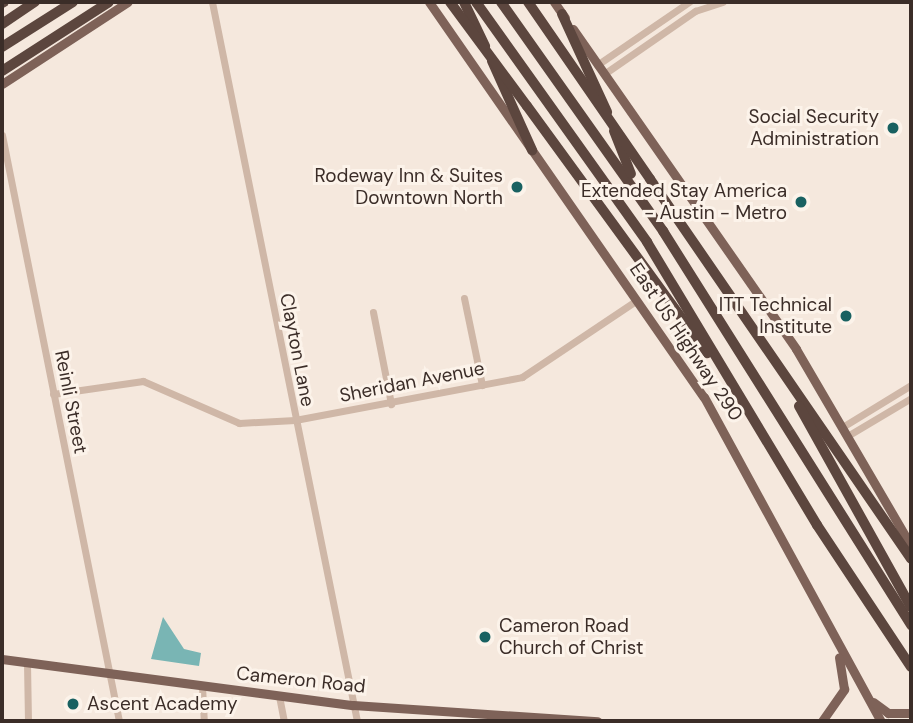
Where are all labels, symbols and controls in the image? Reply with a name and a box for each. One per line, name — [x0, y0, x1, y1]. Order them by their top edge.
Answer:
place label: Social Security Administration — [748, 106, 879, 150]
marker: Social Security Administration — [885, 120, 901, 136]
place label: Rodeway Inn & Suites Downtown North — [315, 165, 503, 209]
marker: Rodeway Inn & Suites Downtown North — [509, 179, 525, 195]
place label: Extended Stay America - Austin - Metro — [581, 180, 787, 224]
marker: Extended Stay America - Austin - Metro — [793, 194, 809, 210]
street label: East US Highway 290 — [625, 259, 747, 425]
street label: Clayton Lane — [275, 291, 319, 409]
place label: ITT Technical Institute — [719, 294, 832, 338]
marker: ITT Technical Institute — [838, 308, 854, 324]
street label: Reinli Street — [50, 348, 92, 456]
street label: Sheridan Avenue — [338, 357, 486, 407]
place label: Cameron Road Church of Christ — [499, 615, 643, 659]
marker: Cameron Road Church of Christ — [477, 629, 493, 645]
street label: Cameron Road — [235, 662, 367, 698]
place label: Ascent Academy — [87, 693, 237, 715]
marker: Ascent Academy — [65, 696, 81, 712]

